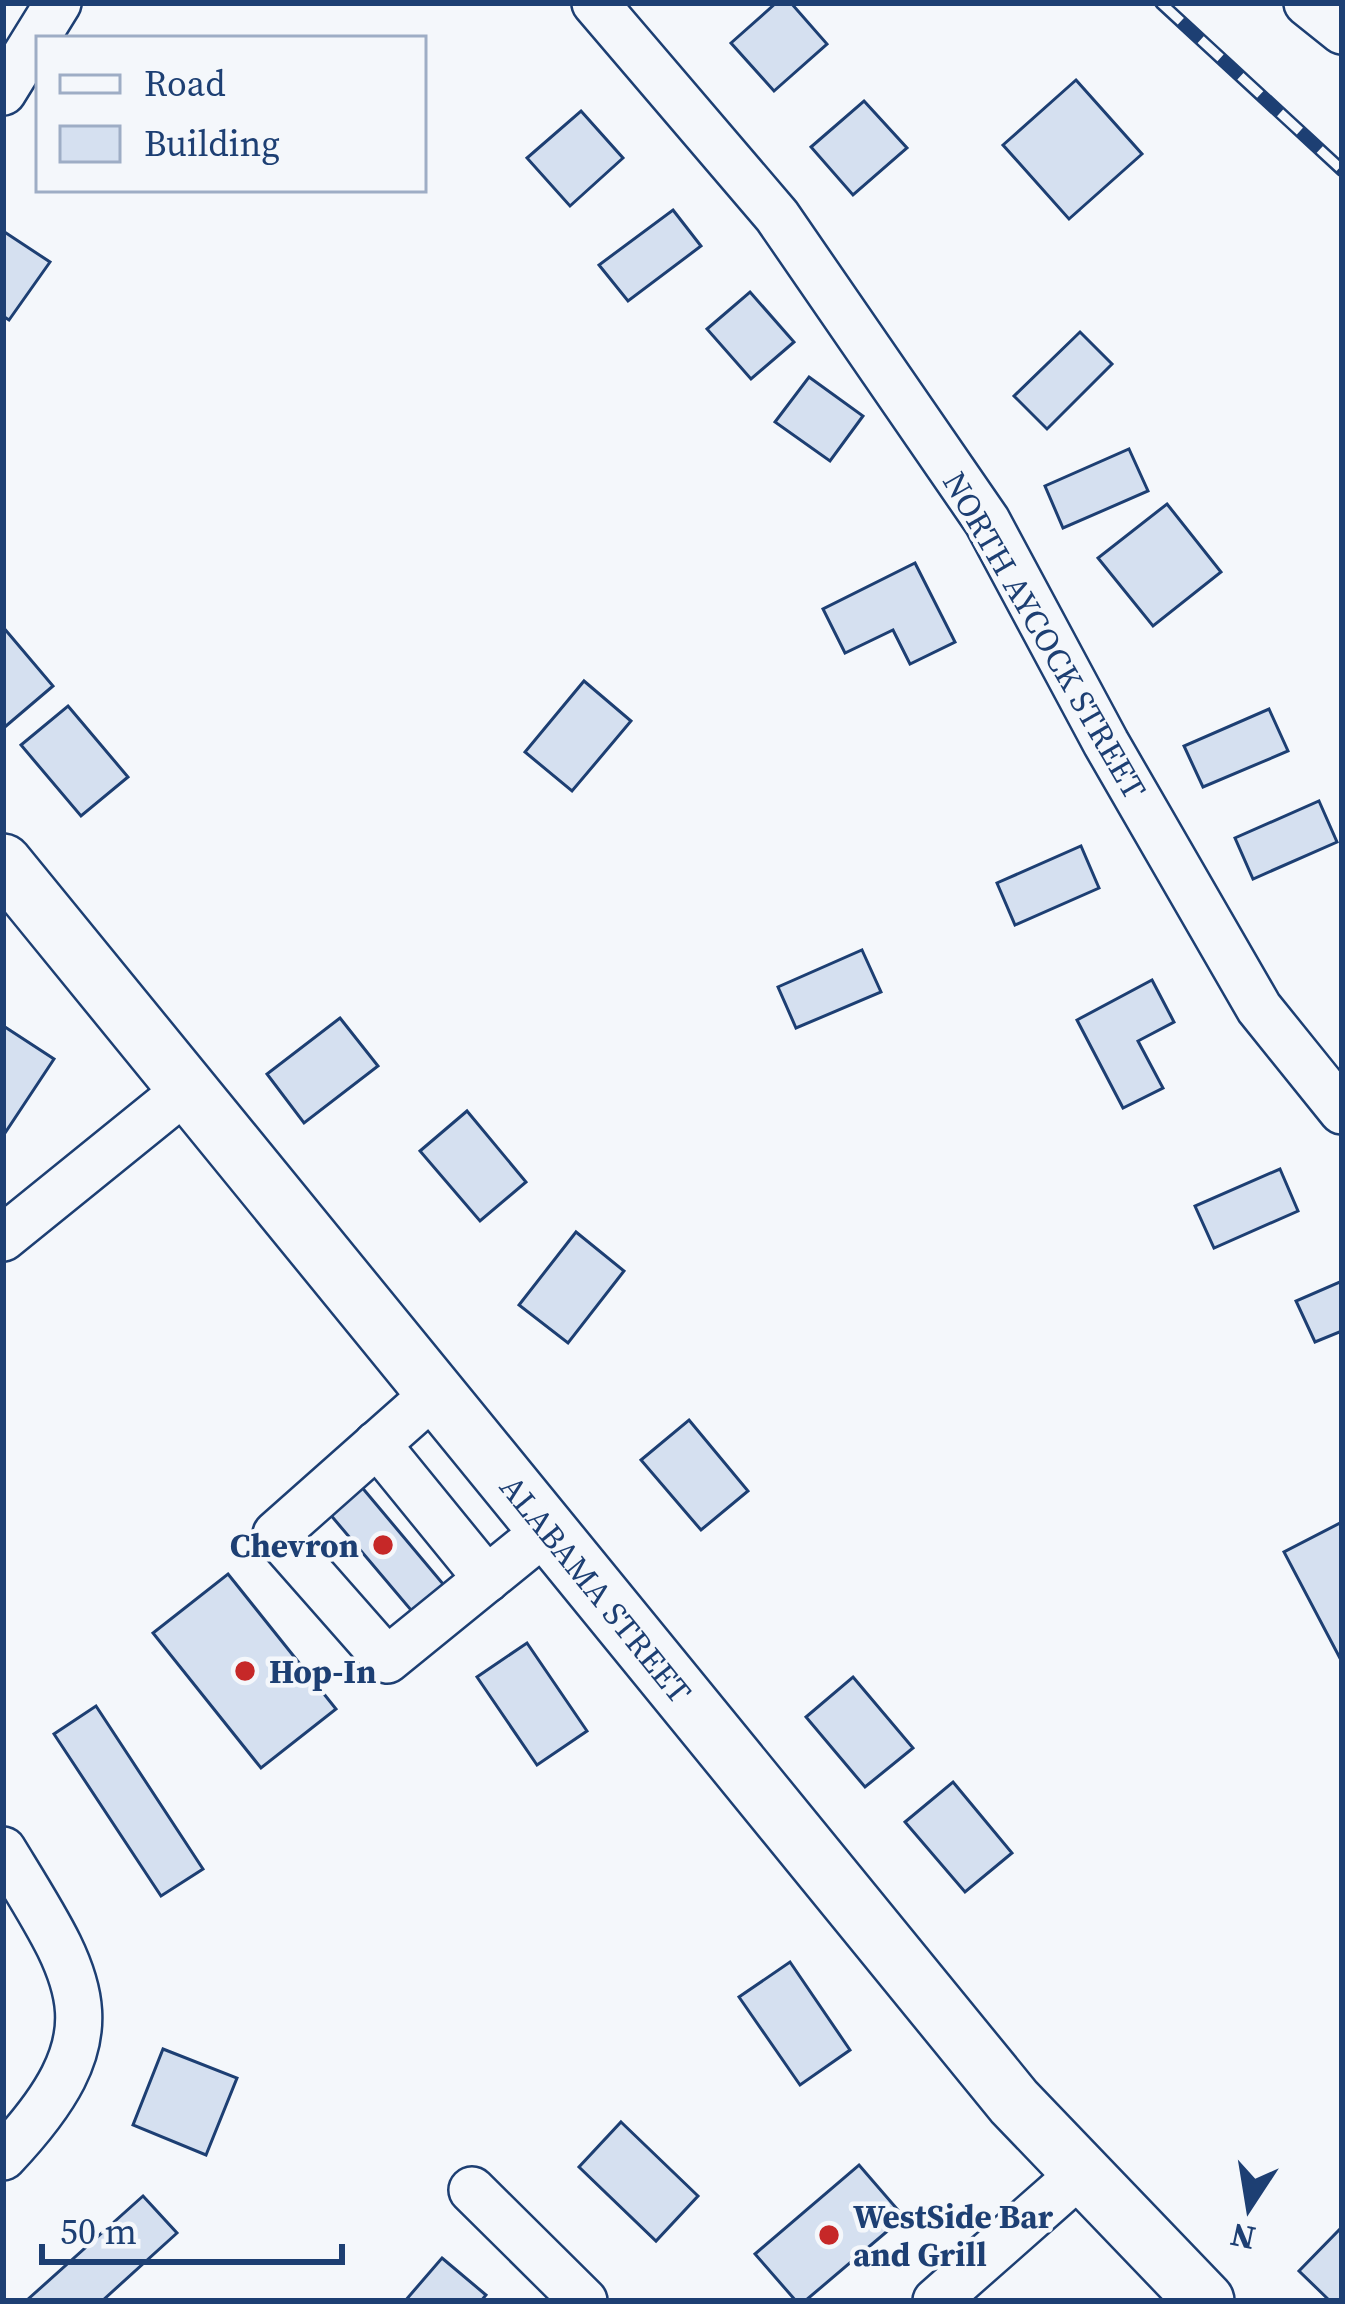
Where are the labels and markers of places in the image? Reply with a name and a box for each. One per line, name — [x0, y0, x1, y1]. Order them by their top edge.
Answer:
place label: Chevron — [230, 1523, 359, 1568]
marker: Chevron — [370, 1532, 396, 1558]
place label: Hop-In — [269, 1649, 376, 1694]
marker: Hop-In — [232, 1658, 258, 1684]
place label: WestSide Bar and Grill — [853, 2194, 1054, 2277]
marker: WestSide Bar and Grill — [816, 2222, 842, 2248]

